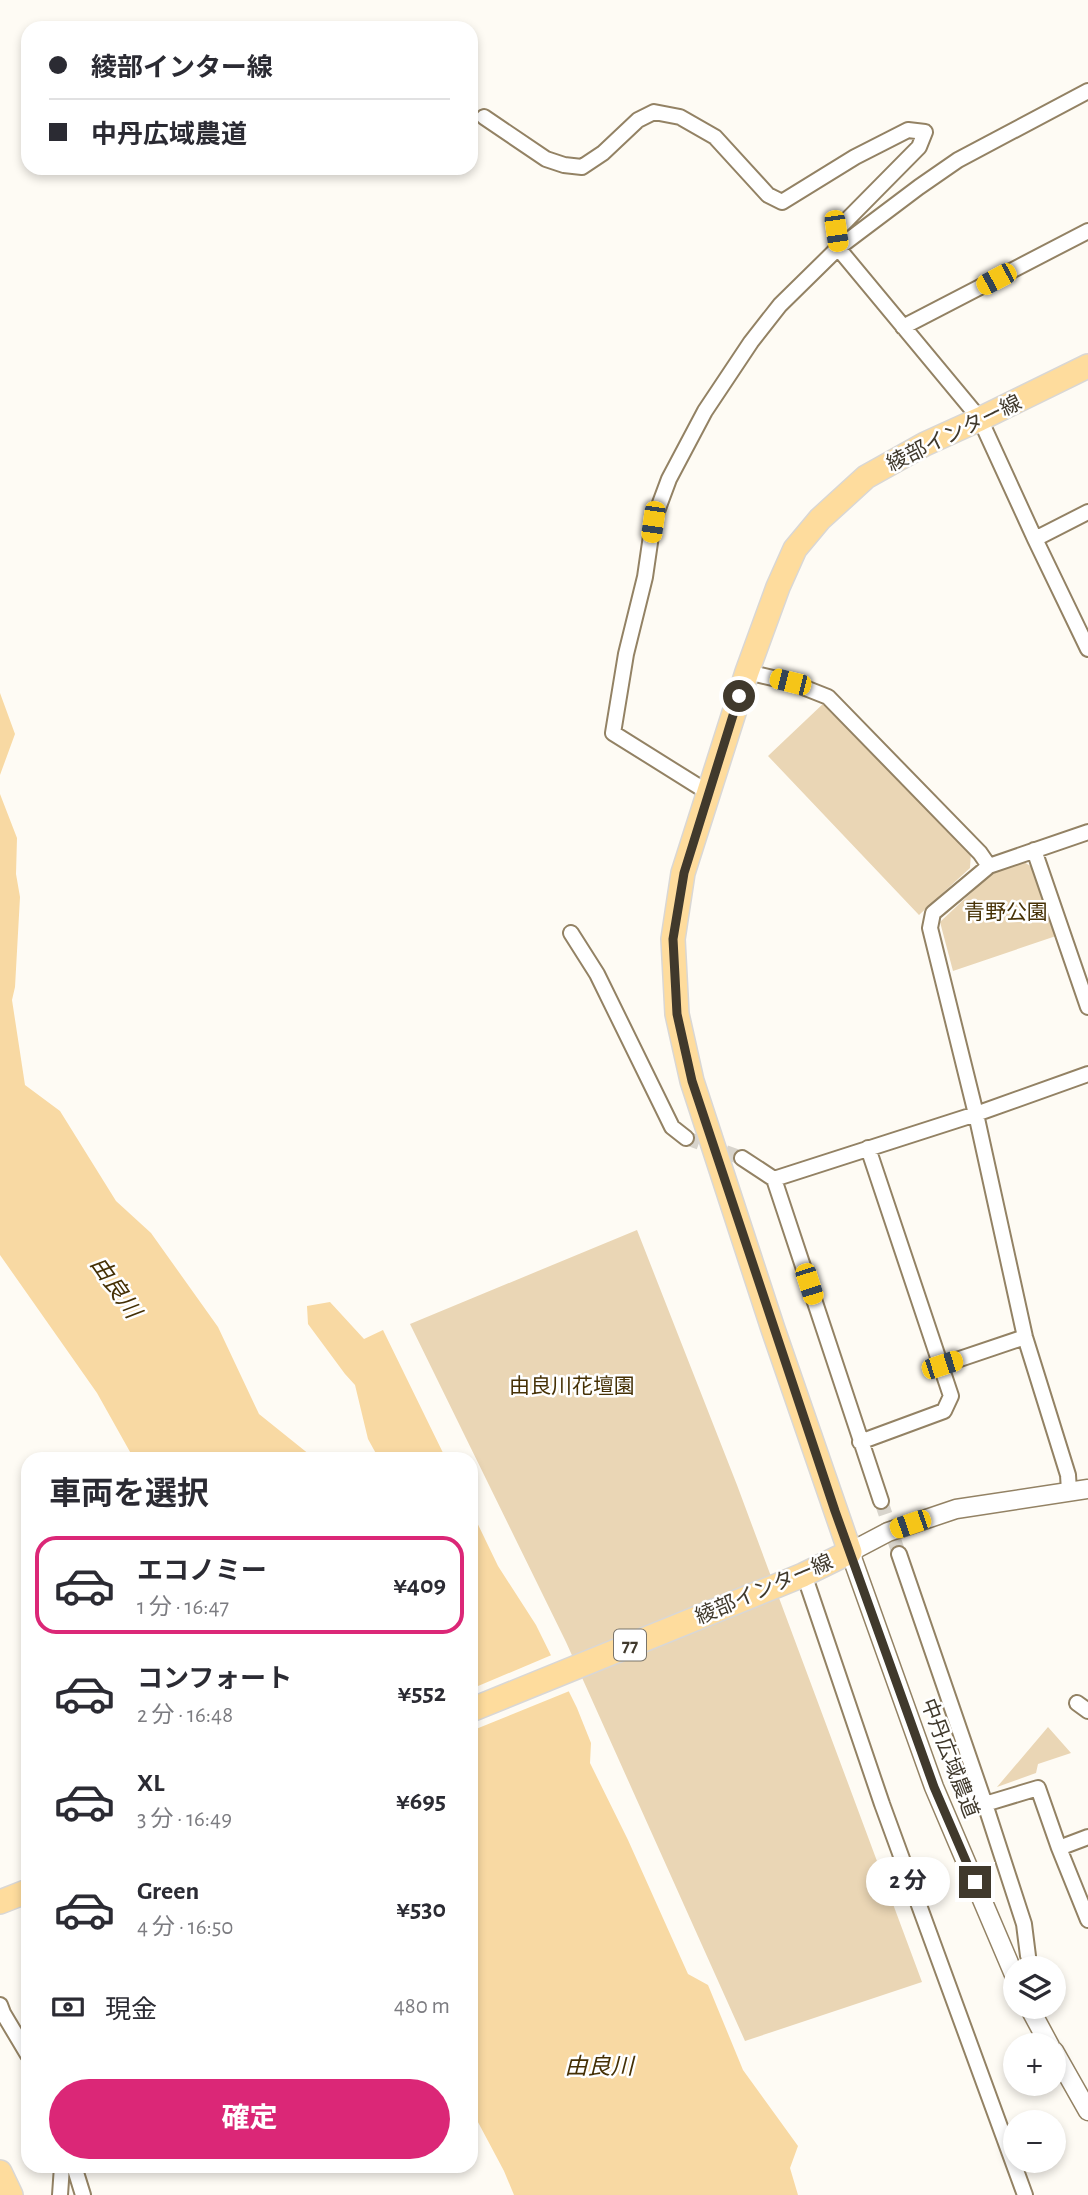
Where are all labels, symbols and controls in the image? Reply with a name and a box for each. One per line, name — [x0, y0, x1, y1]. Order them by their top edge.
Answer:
text: 綾部インター線 — [91, 55, 273, 81]
text: 中丹広域農道 — [91, 122, 247, 148]
car — [823, 209, 850, 253]
car — [973, 260, 1020, 298]
street label: 綾部インター線 — [883, 391, 1025, 475]
car — [640, 500, 667, 544]
car — [768, 667, 813, 697]
route start — [723, 680, 755, 712]
park label: 青野公園 — [964, 901, 1048, 923]
water label: 由良川 — [86, 1252, 147, 1325]
car — [793, 1261, 826, 1307]
car — [919, 1349, 966, 1381]
park label: 由良川花壇園 — [509, 1375, 635, 1397]
text: 車両を選択 — [49, 1478, 209, 1510]
car — [887, 1507, 934, 1541]
street label: 綾部インター線 — [692, 1550, 836, 1628]
icon: car — [53, 1554, 116, 1617]
text: エコノミー — [137, 1558, 267, 1584]
text: ¥409 — [393, 1572, 446, 1598]
text: 1 分 · 16:47 — [137, 1596, 229, 1619]
road number: 77 — [614, 1630, 646, 1660]
icon: car — [53, 1662, 116, 1725]
text: コンフォート — [137, 1666, 292, 1692]
text: ¥552 — [398, 1680, 446, 1706]
street label: 中丹広域農道 — [917, 1695, 983, 1821]
text: 2 分 · 16:48 — [137, 1704, 233, 1727]
icon: car — [53, 1770, 116, 1833]
text: XL — [137, 1770, 164, 1796]
text: ¥695 — [396, 1788, 446, 1814]
text: 3 分 · 16:49 — [137, 1808, 232, 1831]
callout: 2 分 — [866, 1857, 950, 1906]
route end — [959, 1866, 991, 1898]
text: 2 分 — [889, 1870, 927, 1893]
icon: car — [53, 1878, 116, 1941]
text: Green — [137, 1878, 199, 1904]
text: ¥530 — [396, 1896, 446, 1922]
text: 4 分 · 16:50 — [137, 1916, 233, 1939]
map controls — [1003, 1956, 1066, 2173]
button: layers — [1003, 1956, 1066, 2019]
icon: cash — [49, 1988, 87, 2026]
text: 480 m — [394, 1995, 450, 2018]
text: 現金 — [105, 1997, 157, 2023]
button: + — [1003, 2033, 1066, 2096]
water label: 由良川 — [565, 2054, 637, 2079]
button: 確定 — [49, 2079, 450, 2159]
button: − — [1003, 2110, 1066, 2173]

